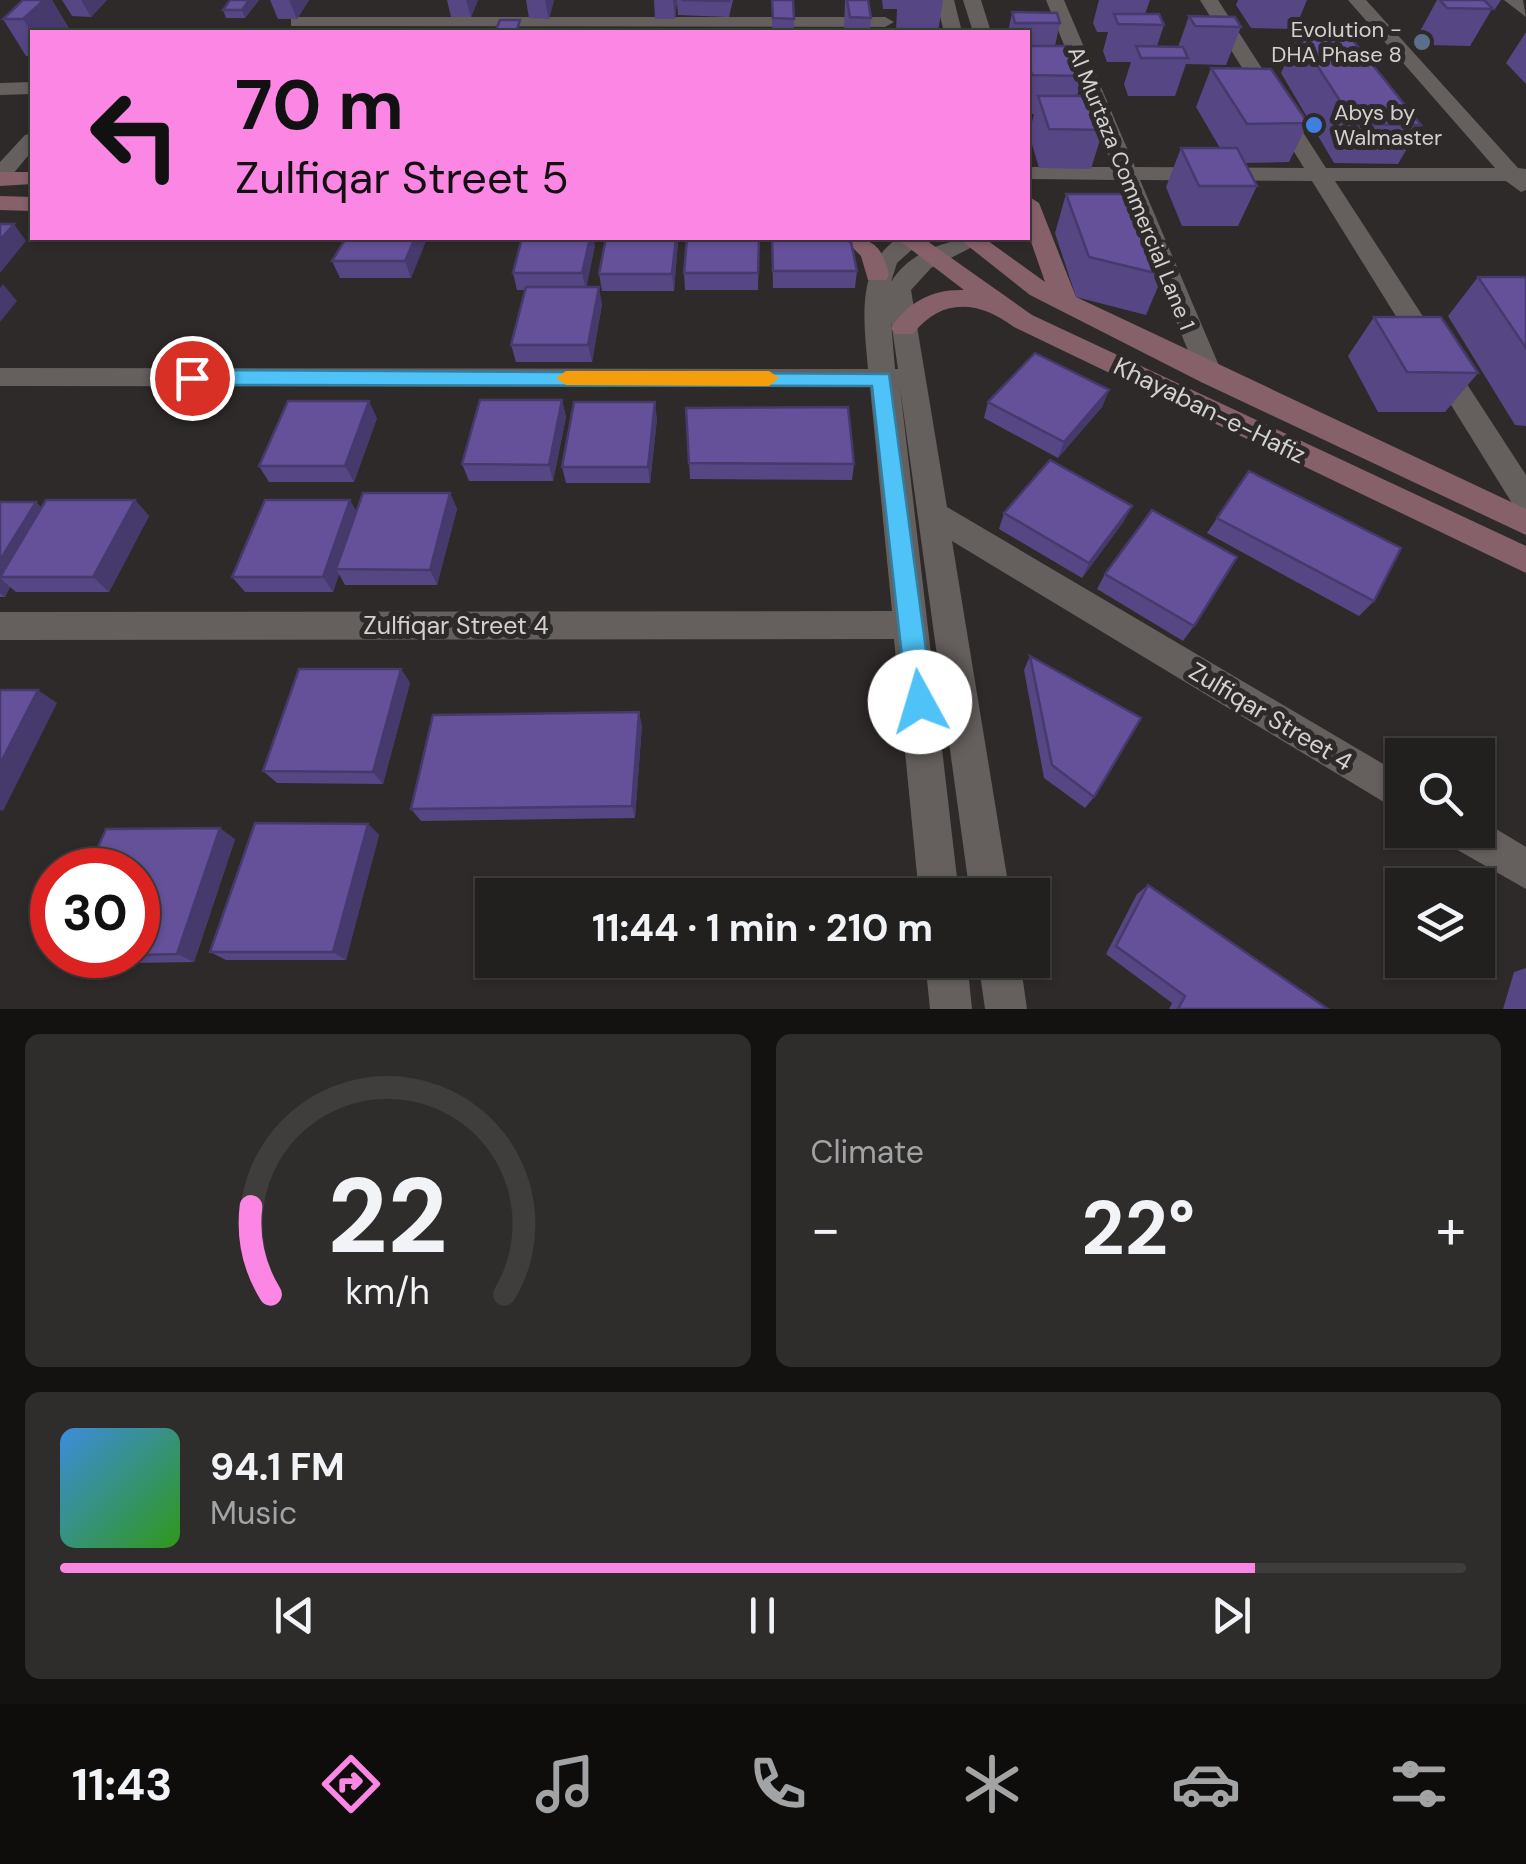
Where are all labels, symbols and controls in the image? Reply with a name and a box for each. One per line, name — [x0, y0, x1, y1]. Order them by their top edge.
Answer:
place label: Evolution - DHA Phase 8 — [1271, 15, 1402, 69]
marker: Evolution - DHA Phase 8 — [1411, 31, 1433, 53]
street label: Al Murtaza Commercial Lane 1 — [1061, 42, 1202, 334]
text: 70 m — [235, 60, 404, 151]
icon: left — [70, 70, 200, 200]
place label: Abys by Walmaster — [1334, 98, 1442, 152]
marker: Abys by Walmaster — [1303, 114, 1325, 136]
text: Zulfiqar Street 5 — [235, 148, 569, 207]
pin — [150, 336, 235, 421]
street label: Khayaban-e-Hafiz — [1108, 350, 1311, 471]
icon: arrive — [165, 351, 220, 406]
street label: Zulfiqar Street 4 — [363, 609, 549, 642]
position arrow — [868, 650, 972, 754]
street label: Zulfiqar Street 4 — [1183, 655, 1359, 778]
map controls — [1385, 738, 1495, 978]
button: search — [1385, 738, 1495, 848]
speed limit sign: 30 — [30, 848, 160, 978]
button: layers — [1385, 868, 1495, 978]
text: 11:44 · 1 min · 210 m — [592, 903, 933, 953]
text: Climate — [811, 1131, 924, 1173]
text: 22 — [328, 1149, 448, 1284]
text: 22° — [1081, 1180, 1195, 1277]
text: − — [811, 1193, 841, 1265]
text: + — [1436, 1193, 1466, 1265]
text: km/h — [346, 1269, 430, 1315]
text: 94.1 FM — [210, 1442, 345, 1492]
text: Music — [210, 1492, 297, 1534]
icon: previous — [267, 1588, 322, 1643]
icon: pause — [735, 1588, 790, 1643]
icon: next — [1204, 1588, 1259, 1643]
icon: directions — [316, 1749, 386, 1819]
icon: music — [530, 1749, 600, 1819]
icon: phone — [743, 1749, 813, 1819]
icon: climate — [957, 1749, 1027, 1819]
icon: car — [1171, 1749, 1241, 1819]
icon: filters — [1384, 1749, 1454, 1819]
text: 11:43 — [72, 1755, 172, 1814]

